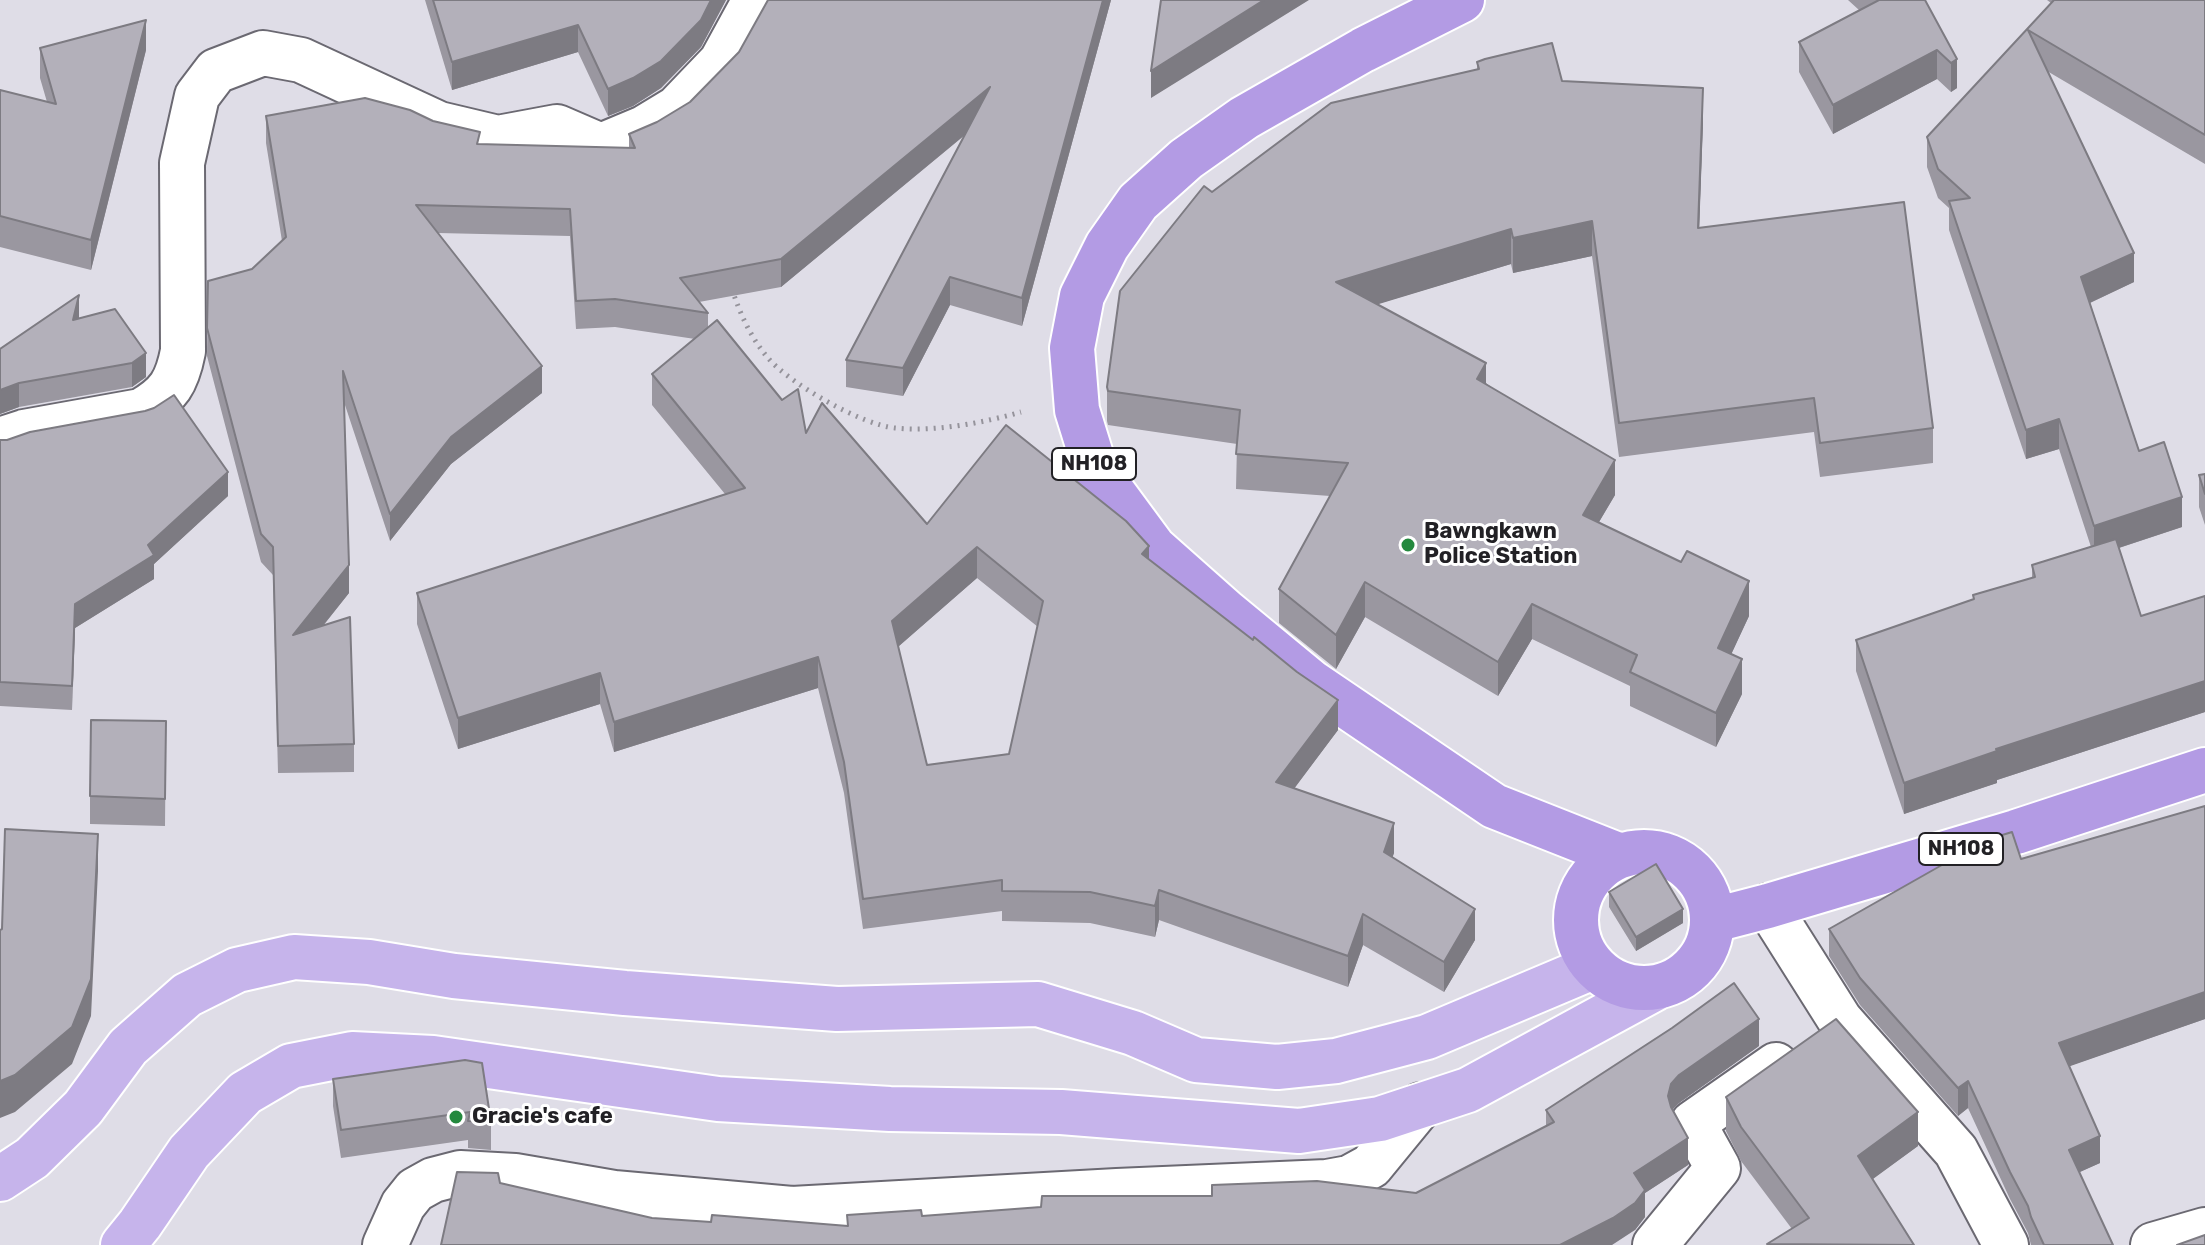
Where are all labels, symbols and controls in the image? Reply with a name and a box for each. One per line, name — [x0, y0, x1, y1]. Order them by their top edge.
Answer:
road number: NH108 — [1052, 448, 1136, 480]
place label: Bawngkawn Police Station — [1424, 519, 1577, 570]
marker: Bawngkawn Police Station — [1399, 536, 1417, 554]
road number: NH108 — [1919, 833, 2003, 865]
place label: Gracie's cafe — [472, 1104, 613, 1130]
marker: Gracie's cafe — [447, 1108, 465, 1126]

